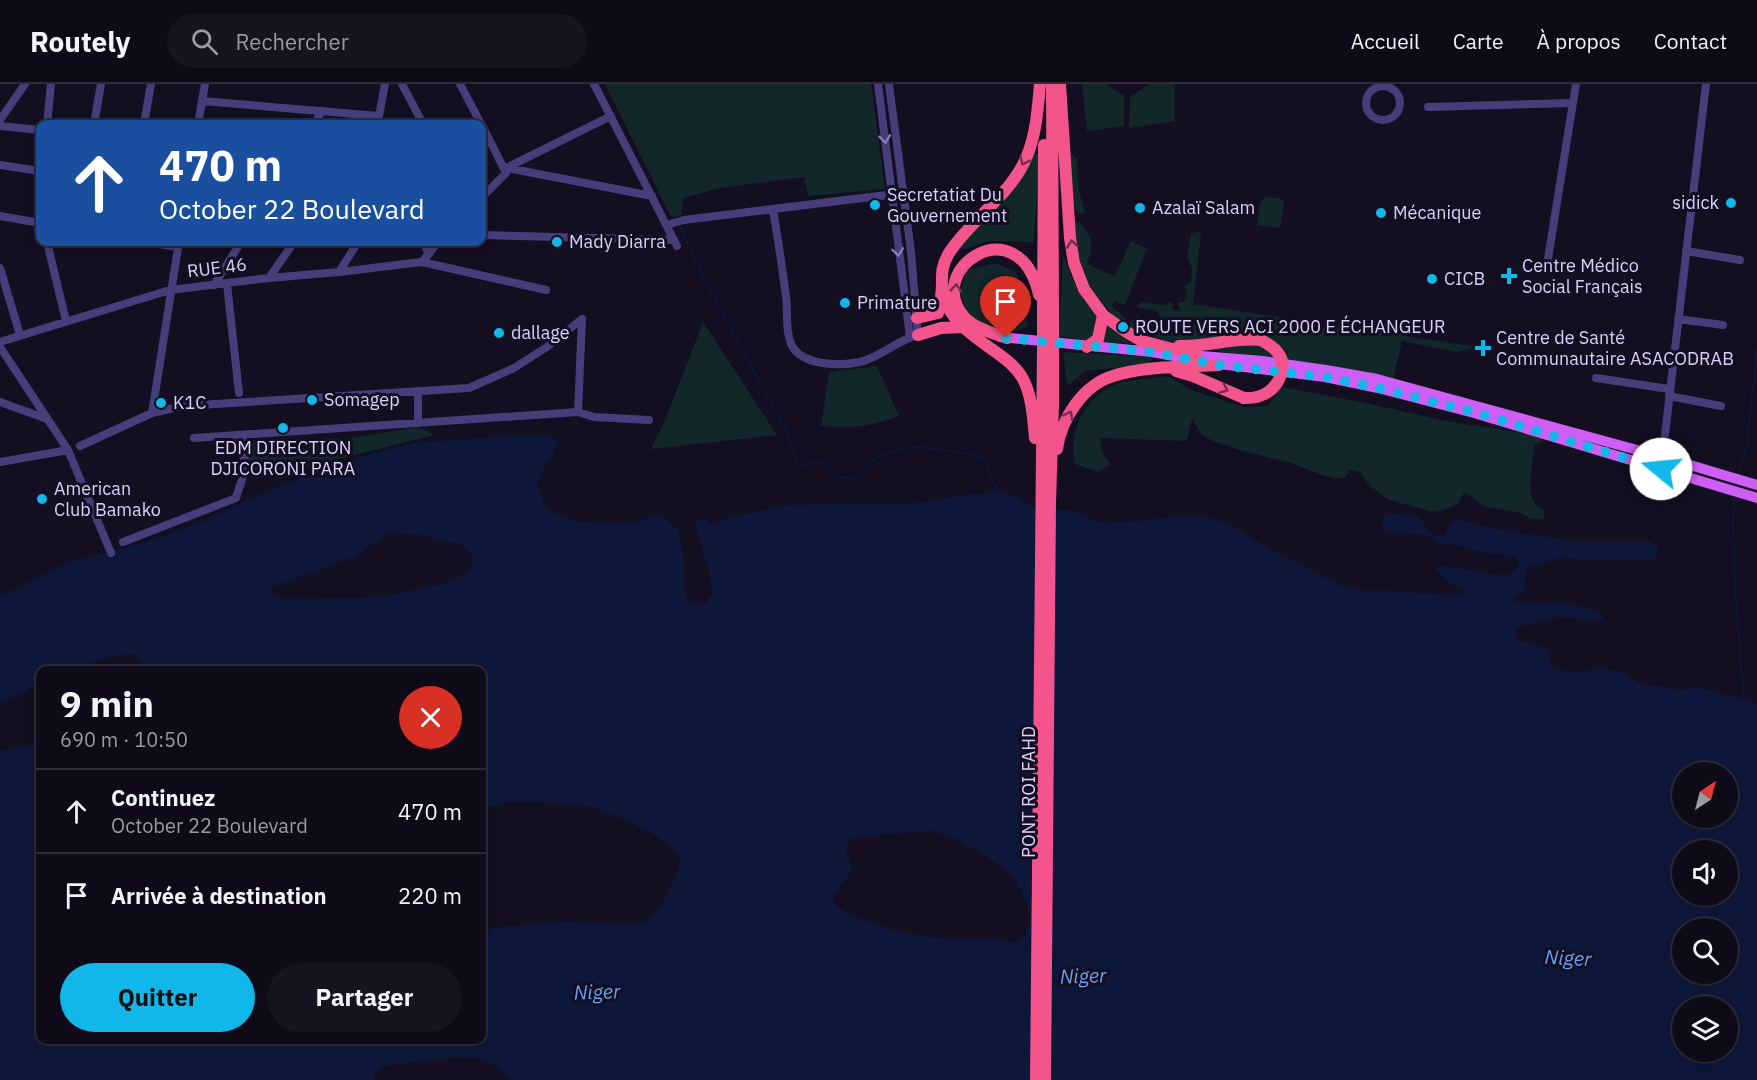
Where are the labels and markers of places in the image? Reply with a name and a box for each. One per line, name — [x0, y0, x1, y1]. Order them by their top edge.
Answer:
place label: Secretatiat Du Gouvernement — [887, 183, 1007, 227]
place label: sidick — [1672, 191, 1720, 214]
place label: Azalaï Salam — [1152, 196, 1255, 219]
marker: sidick — [1724, 196, 1738, 210]
marker: Secretatiat Du Gouvernement — [868, 198, 882, 212]
marker: Azalaï Salam — [1133, 201, 1147, 215]
place label: Mécanique — [1393, 201, 1482, 224]
marker: Mécanique — [1374, 206, 1388, 220]
place label: Mady Diarra — [569, 230, 666, 253]
marker: Mady Diarra — [550, 235, 564, 249]
place label: Centre Médico Social Français — [1522, 254, 1643, 298]
place label: CICB — [1444, 267, 1485, 290]
marker: Centre Médico Social Français — [1500, 267, 1518, 285]
marker: CICB — [1425, 272, 1439, 286]
pin — [980, 276, 1031, 338]
place label: Primature — [857, 291, 937, 314]
marker: Primature — [838, 296, 852, 310]
place label: ROUTE VERS ACI 2000 E ÉCHANGEUR — [1135, 315, 1445, 338]
marker: ROUTE VERS ACI 2000 E ÉCHANGEUR — [1116, 320, 1130, 334]
place label: dallage — [511, 321, 570, 344]
marker: dallage — [492, 326, 506, 340]
place label: Centre de Santé Communautaire ASACODRAB — [1496, 326, 1734, 370]
marker: Centre de Santé Communautaire ASACODRAB — [1474, 339, 1492, 357]
place label: Somagep — [324, 388, 400, 411]
place label: K1C — [173, 391, 206, 414]
marker: Somagep — [305, 393, 319, 407]
marker: K1C — [154, 396, 168, 410]
marker: EDM DIRECTION DJICORONI PARA — [276, 421, 290, 435]
place label: EDM DIRECTION DJICORONI PARA — [211, 436, 356, 480]
place label: American Club Bamako — [54, 477, 161, 521]
marker: American Club Bamako — [35, 492, 49, 506]

